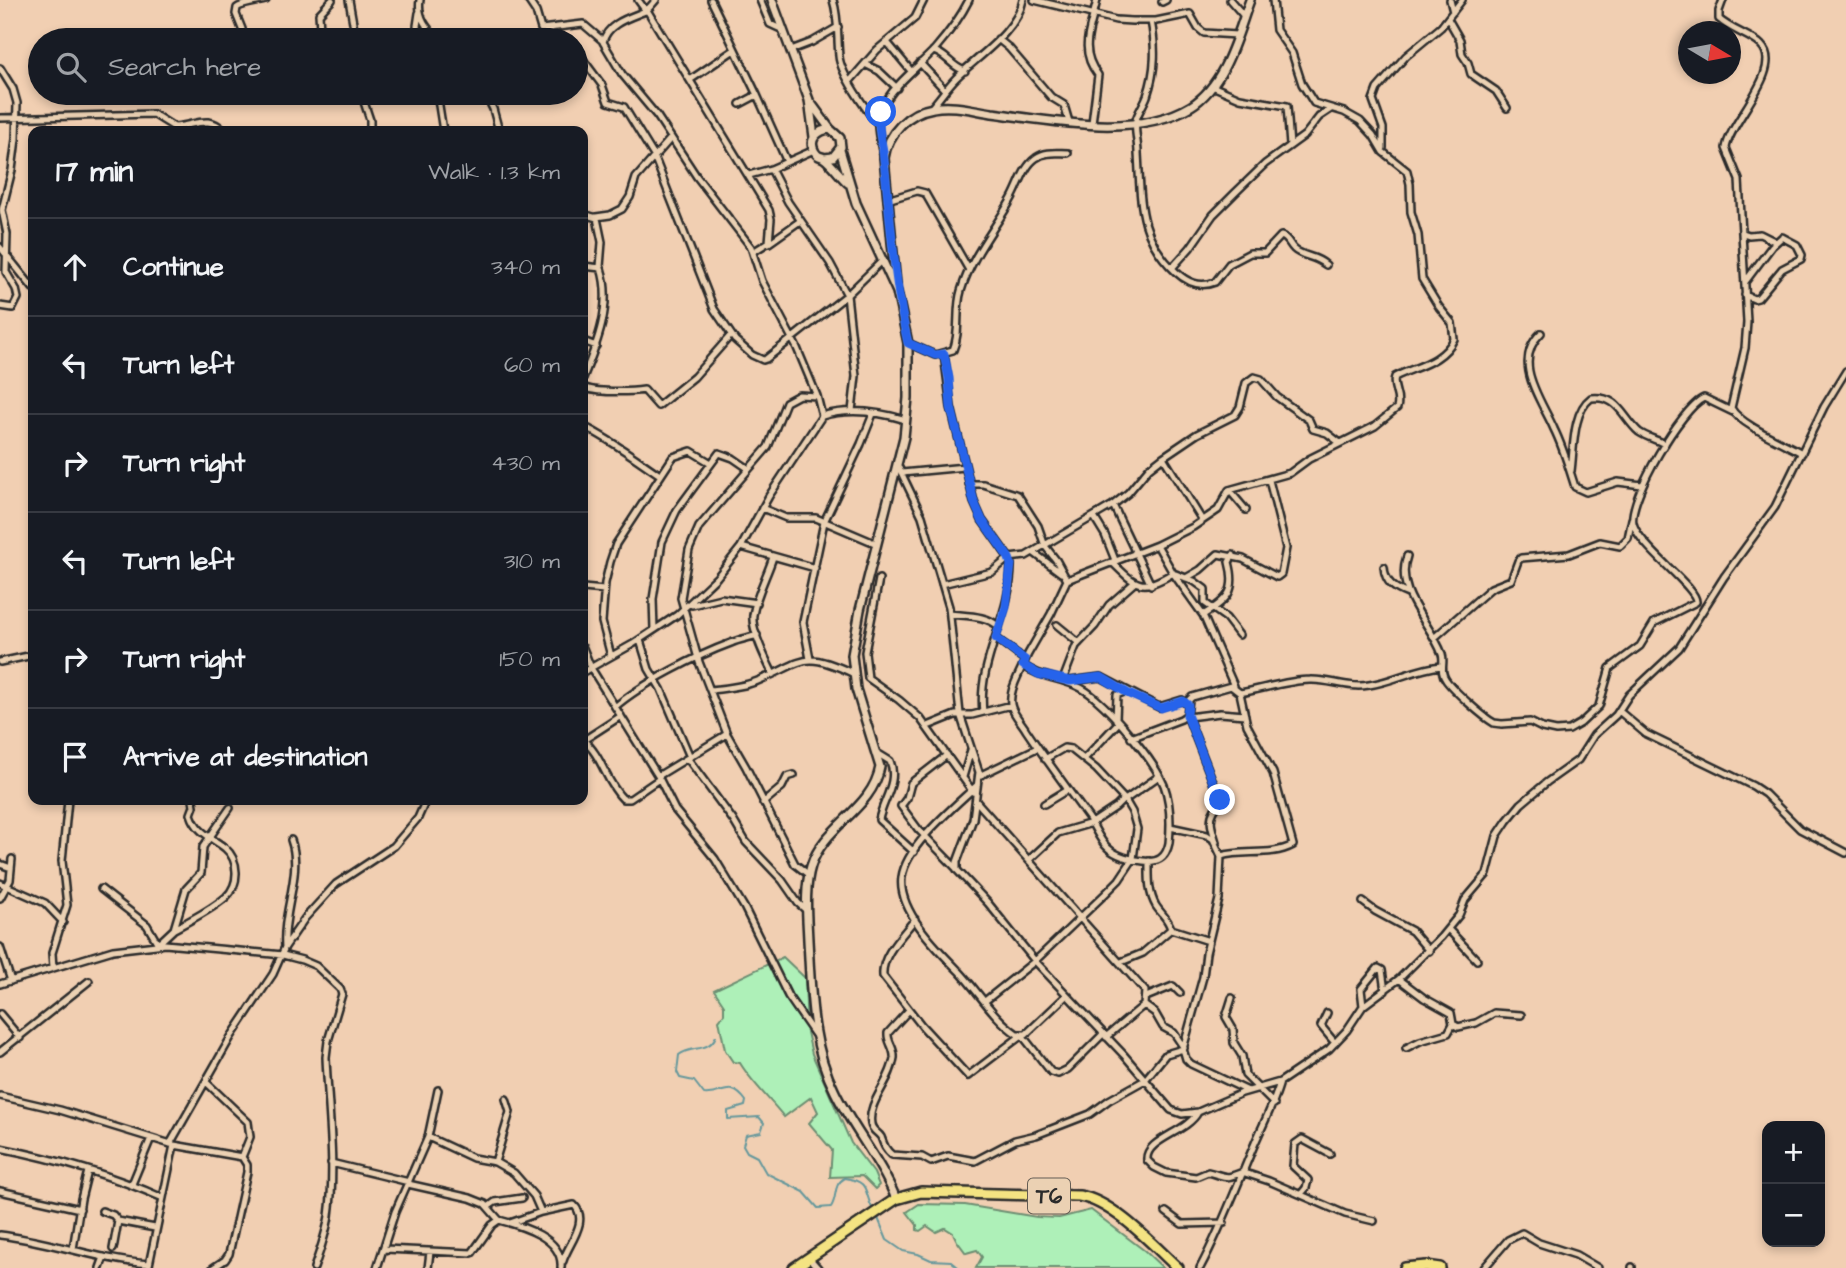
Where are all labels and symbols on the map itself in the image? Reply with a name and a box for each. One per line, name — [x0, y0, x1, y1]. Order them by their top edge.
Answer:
north arrow — [1678, 21, 1741, 84]
route start — [865, 96, 896, 127]
route end — [1204, 784, 1235, 815]
road number: T6 — [1028, 1178, 1070, 1214]

